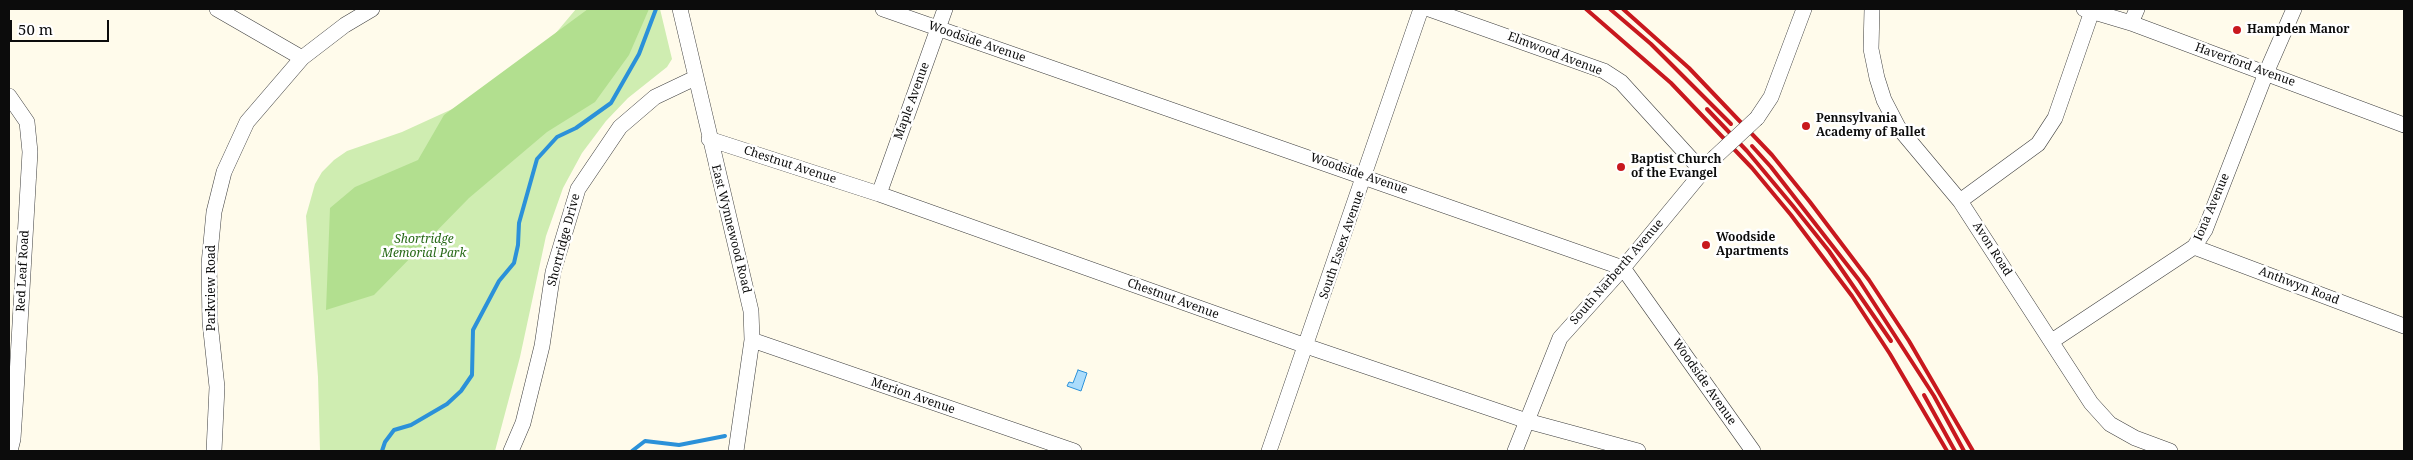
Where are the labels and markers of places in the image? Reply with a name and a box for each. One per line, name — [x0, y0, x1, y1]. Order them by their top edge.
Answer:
place label: Hampden Manor — [2247, 23, 2350, 37]
marker: Hampden Manor — [2231, 24, 2243, 36]
place label: Pennsylvania Academy of Ballet — [1816, 112, 1925, 140]
marker: Pennsylvania Academy of Ballet — [1800, 120, 1812, 132]
place label: Baptist Church of the Evangel — [1631, 153, 1721, 181]
marker: Baptist Church of the Evangel — [1615, 161, 1627, 173]
place label: Woodside Apartments — [1716, 231, 1788, 259]
marker: Woodside Apartments — [1700, 239, 1712, 251]

